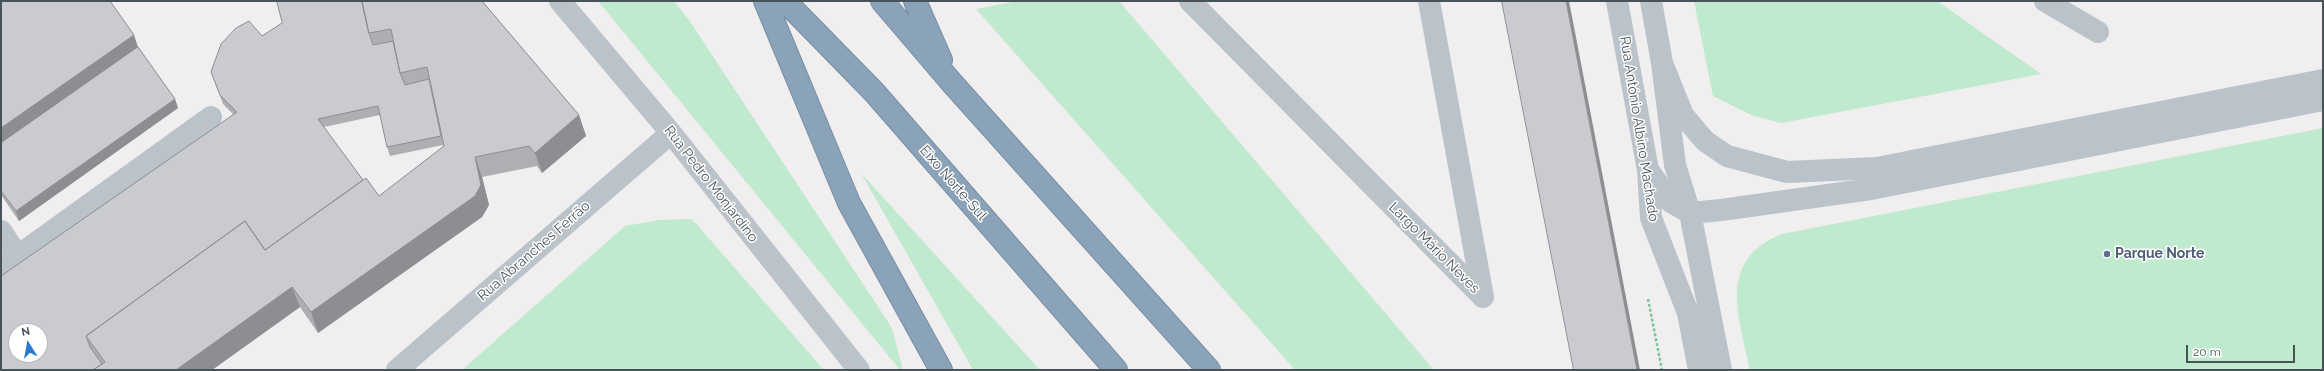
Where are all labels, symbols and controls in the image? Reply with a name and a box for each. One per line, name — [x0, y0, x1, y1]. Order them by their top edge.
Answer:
street label: Rua António Albino Machado — [1616, 35, 1662, 223]
street label: Rua Pedro Monjardino — [660, 122, 762, 246]
street label: Eixo Norte-Sul — [916, 142, 990, 224]
street label: Rua Abranches Ferrão — [474, 198, 594, 304]
street label: Largo Mário Neves — [1385, 199, 1483, 297]
place label: Parque Norte — [2115, 246, 2204, 262]
marker: Parque Norte — [2102, 249, 2112, 259]
north arrow — [8, 323, 48, 363]
text: N — [20, 325, 31, 339]
scale bar — [2188, 337, 2297, 363]
text: 20 m — [2193, 345, 2221, 359]

